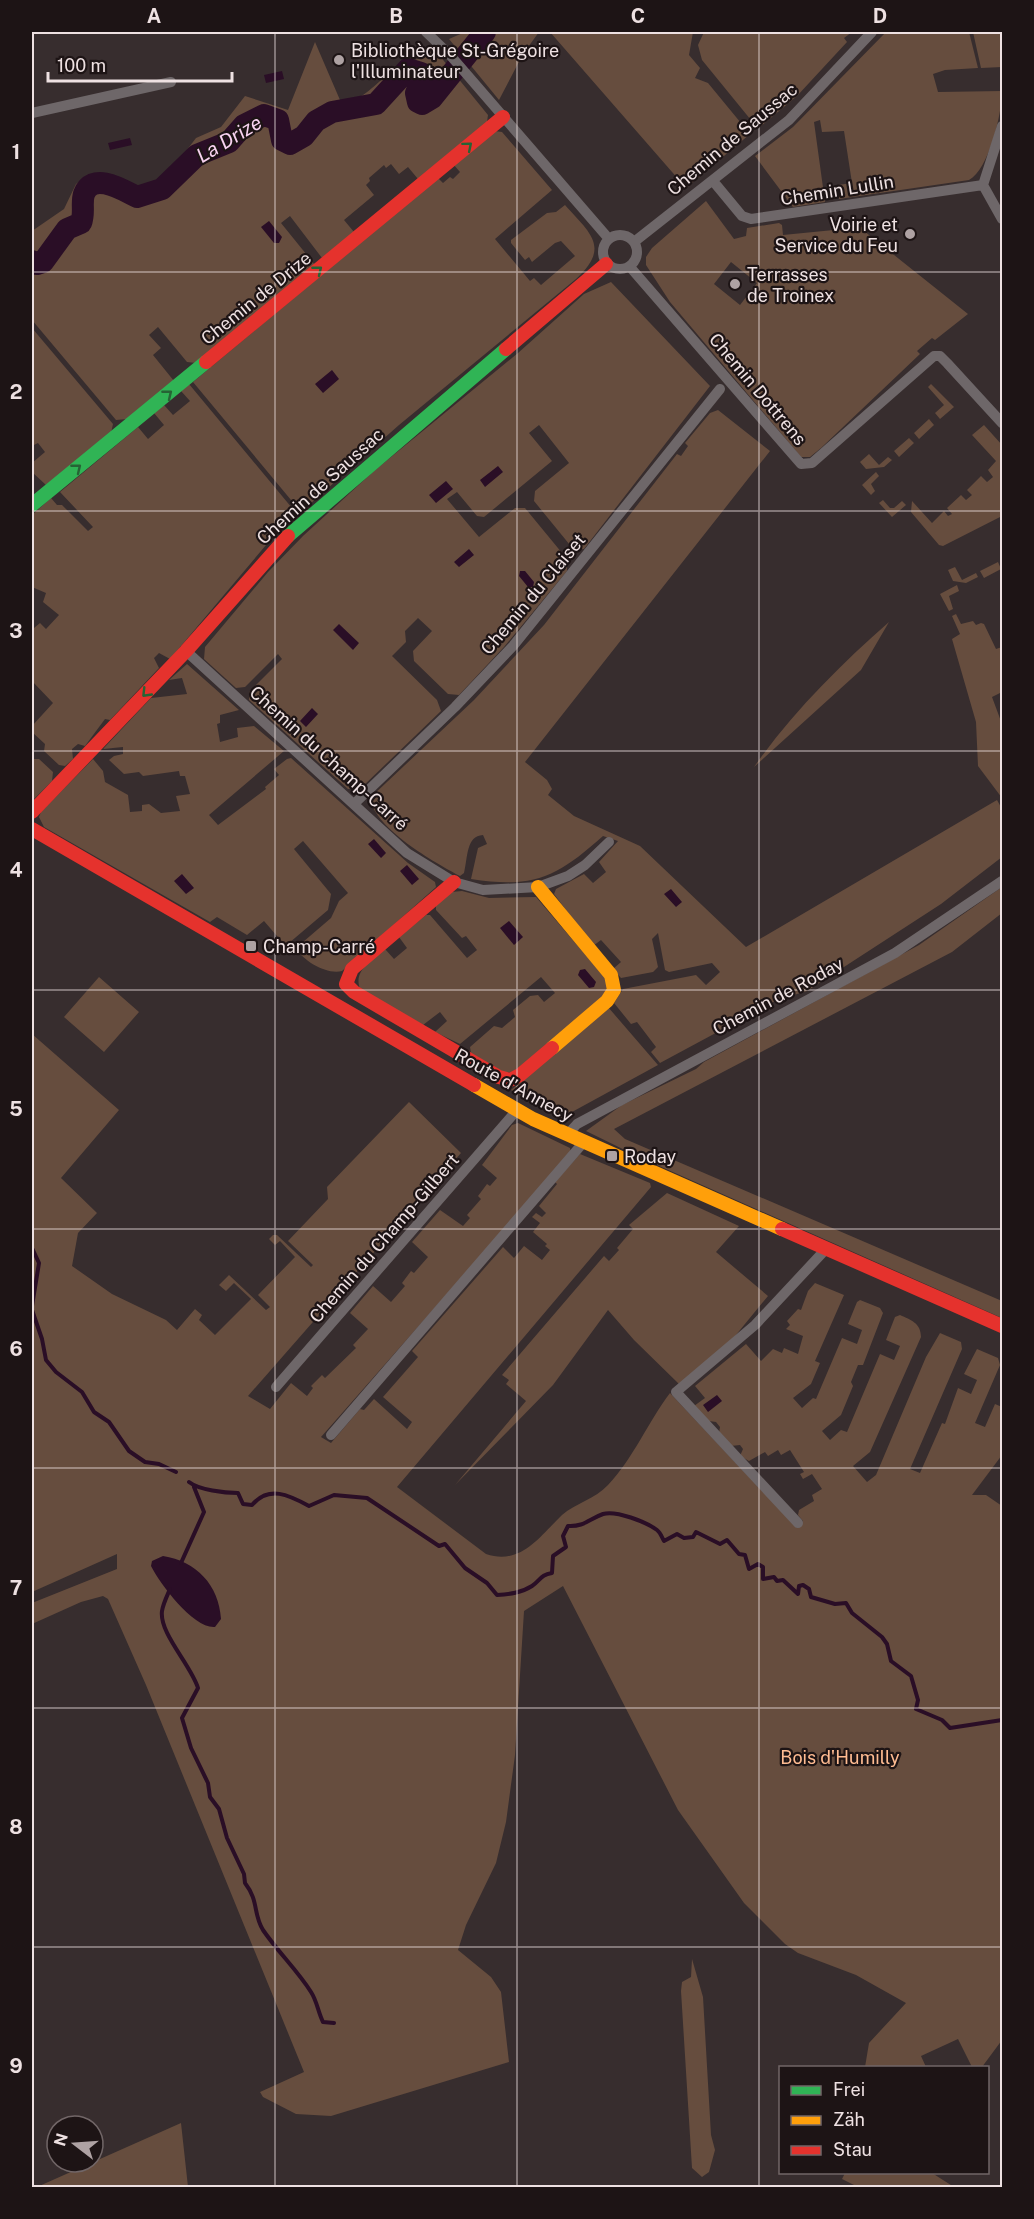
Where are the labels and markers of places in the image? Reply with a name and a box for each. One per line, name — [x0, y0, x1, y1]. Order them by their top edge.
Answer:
place label: Bibliothèque St-Grégoire l'Illuminateur — [351, 40, 559, 82]
marker: Bibliothèque St-Grégoire l'Illuminateur — [332, 53, 346, 67]
place label: Voirie et Service du Feu — [774, 214, 898, 256]
marker: Voirie et Service du Feu — [903, 227, 917, 241]
place label: Terrasses de Troinex — [747, 264, 834, 306]
marker: Terrasses de Troinex — [728, 277, 742, 291]
place label: Champ-Carré — [263, 936, 375, 957]
marker: Champ-Carré — [244, 939, 258, 953]
place label: Roday — [624, 1146, 676, 1167]
marker: Roday — [605, 1149, 619, 1163]

